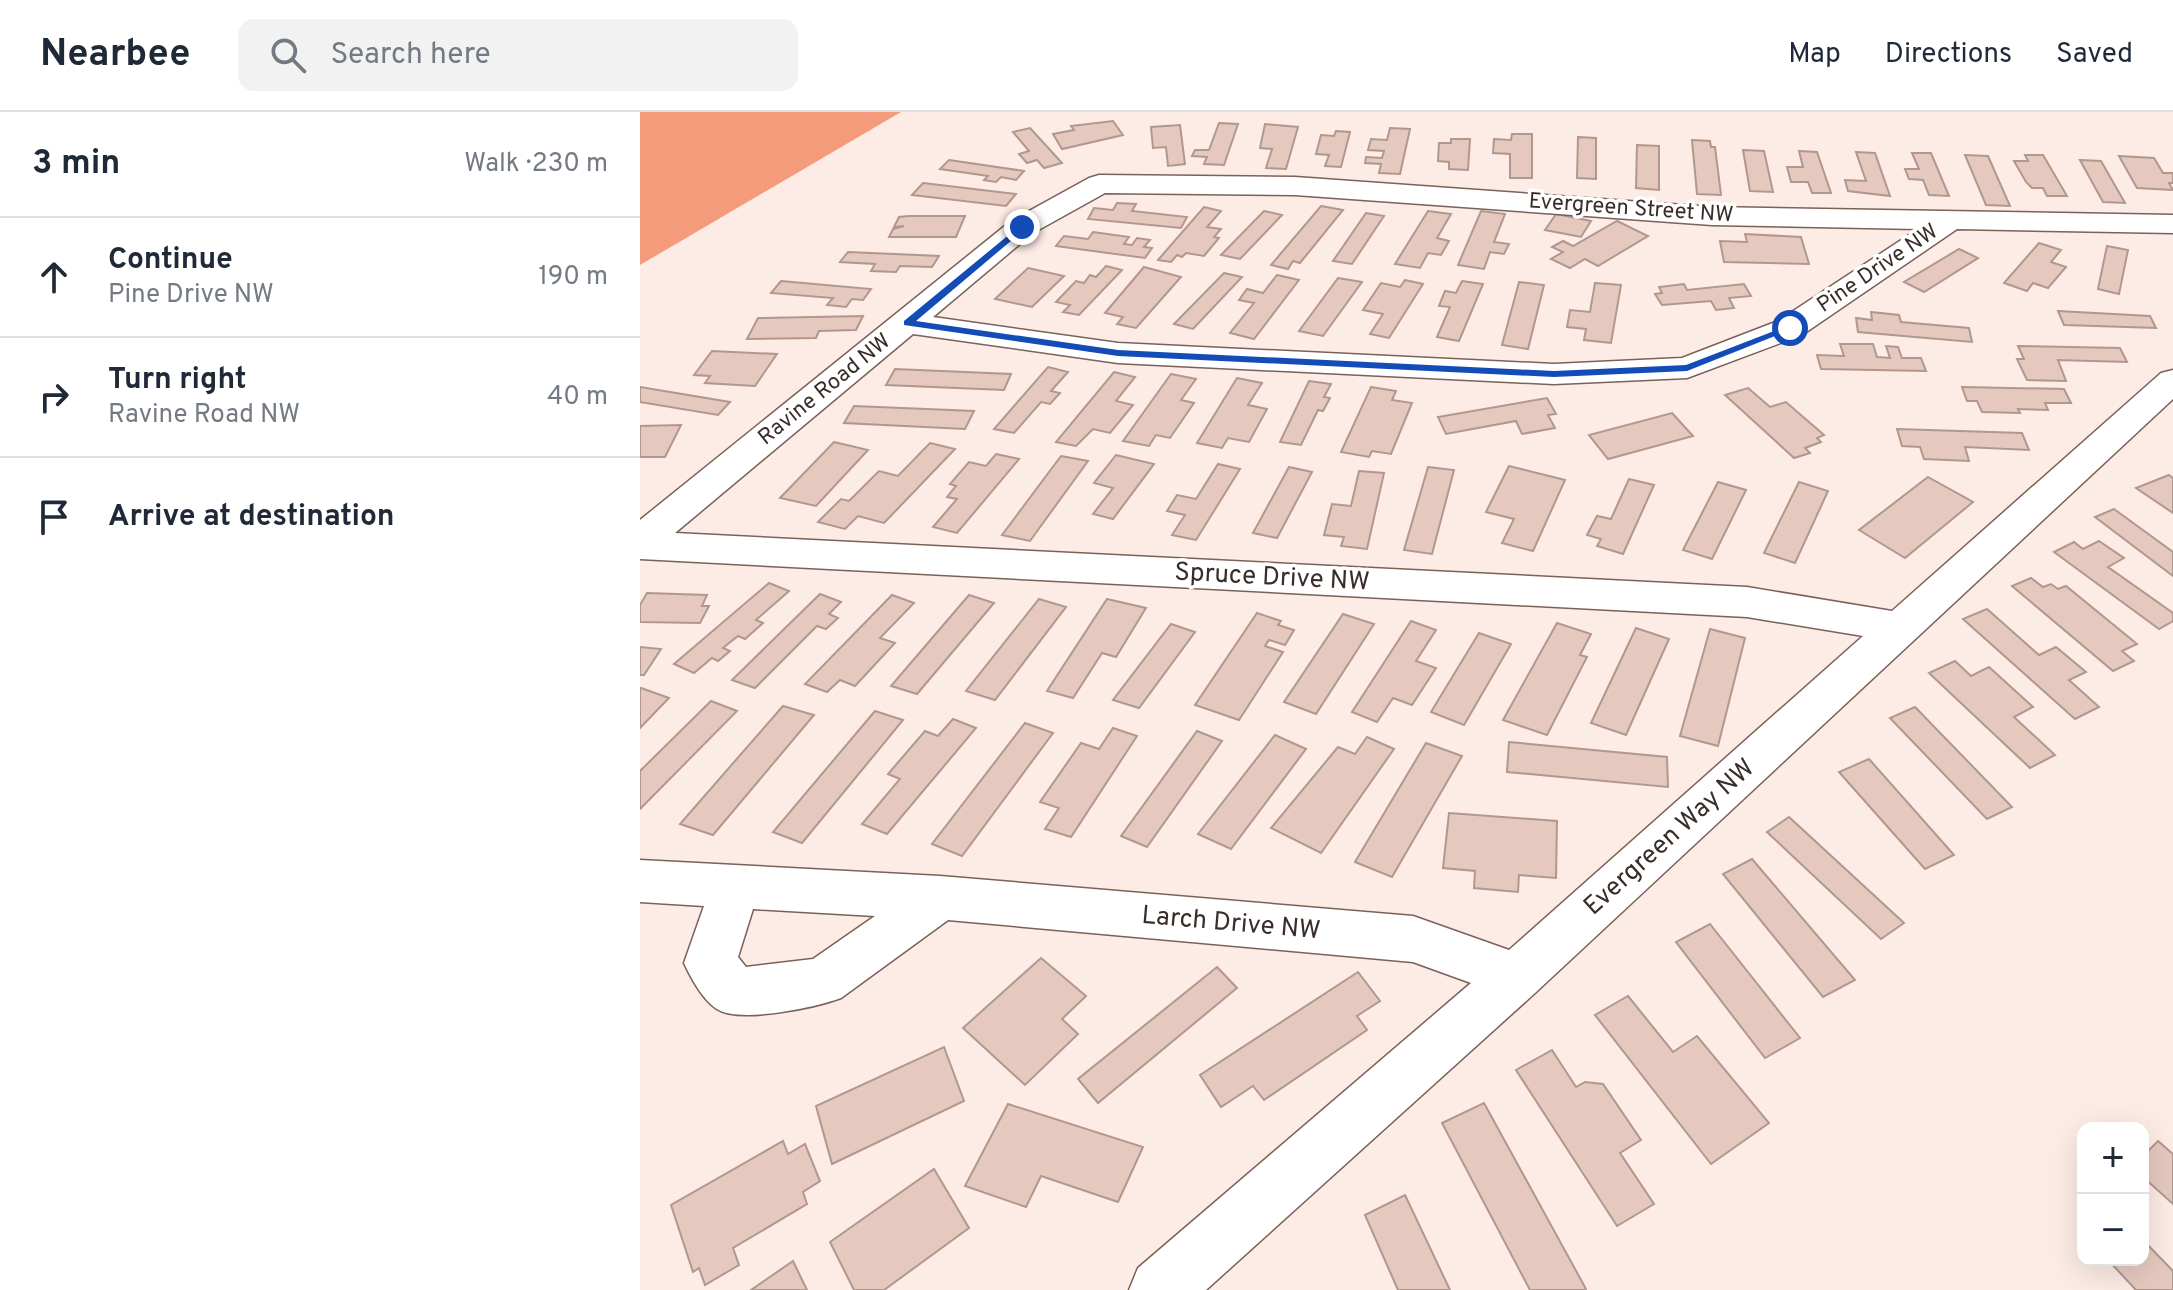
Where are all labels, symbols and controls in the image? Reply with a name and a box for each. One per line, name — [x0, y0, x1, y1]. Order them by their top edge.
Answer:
search box — [238, 19, 798, 91]
text: Nearbee — [40, 31, 190, 80]
icon: search — [266, 33, 310, 77]
text: Search here — [330, 37, 491, 74]
text: Map — [1788, 37, 1841, 73]
text: Directions — [1885, 37, 2012, 73]
text: Saved — [2056, 37, 2133, 73]
text: 3 min — [32, 143, 120, 186]
text: Walk · 230 m — [464, 148, 608, 181]
street label: Evergreen Street NW — [1528, 188, 1734, 230]
route end — [1004, 209, 1040, 245]
street label: Pine Drive NW — [1812, 219, 1944, 319]
text: Continue — [108, 242, 233, 279]
icon: ahead — [32, 255, 76, 299]
text: 190 m — [538, 261, 608, 294]
text: Pine Drive NW — [108, 279, 274, 312]
route start — [1772, 310, 1808, 346]
street label: Ravine Road NW — [753, 328, 897, 452]
text: Turn right — [108, 362, 246, 399]
icon: right — [32, 375, 76, 419]
text: 40 m — [547, 381, 608, 414]
text: Ravine Road NW — [108, 399, 300, 432]
icon: arrive — [32, 495, 76, 539]
text: Arrive at destination — [108, 499, 394, 536]
street label: Spruce Drive NW — [1174, 556, 1370, 600]
street label: Evergreen Way NW — [1578, 752, 1762, 924]
street label: Larch Drive NW — [1140, 900, 1322, 948]
map controls — [2077, 1122, 2149, 1266]
button: + — [2077, 1122, 2149, 1194]
button: − — [2077, 1194, 2149, 1266]

